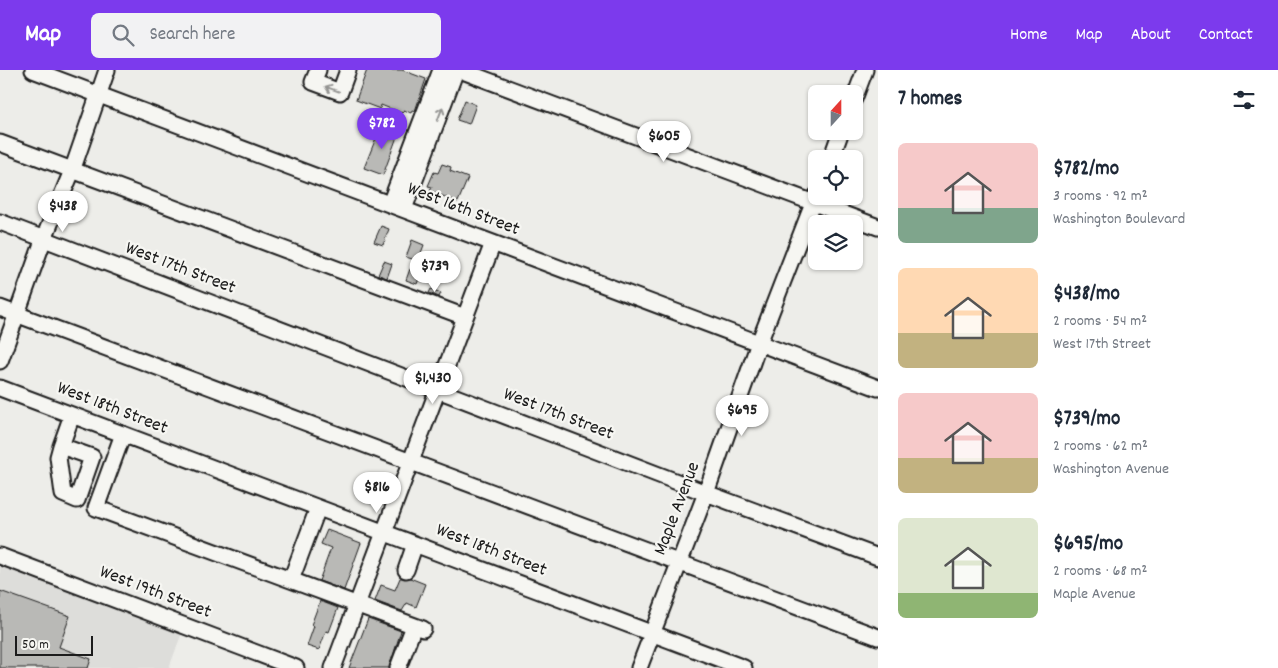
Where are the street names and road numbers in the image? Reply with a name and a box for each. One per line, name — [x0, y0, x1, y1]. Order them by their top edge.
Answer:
street label: West 16th Street — [403, 176, 523, 244]
street label: West 17th Street — [121, 236, 239, 302]
street label: West 18th Street — [53, 375, 171, 443]
street label: West 17th Street — [499, 382, 617, 448]
street label: Maple Avenue — [648, 458, 708, 560]
street label: West 18th Street — [432, 517, 550, 585]
street label: West 19th Street — [95, 559, 215, 627]

